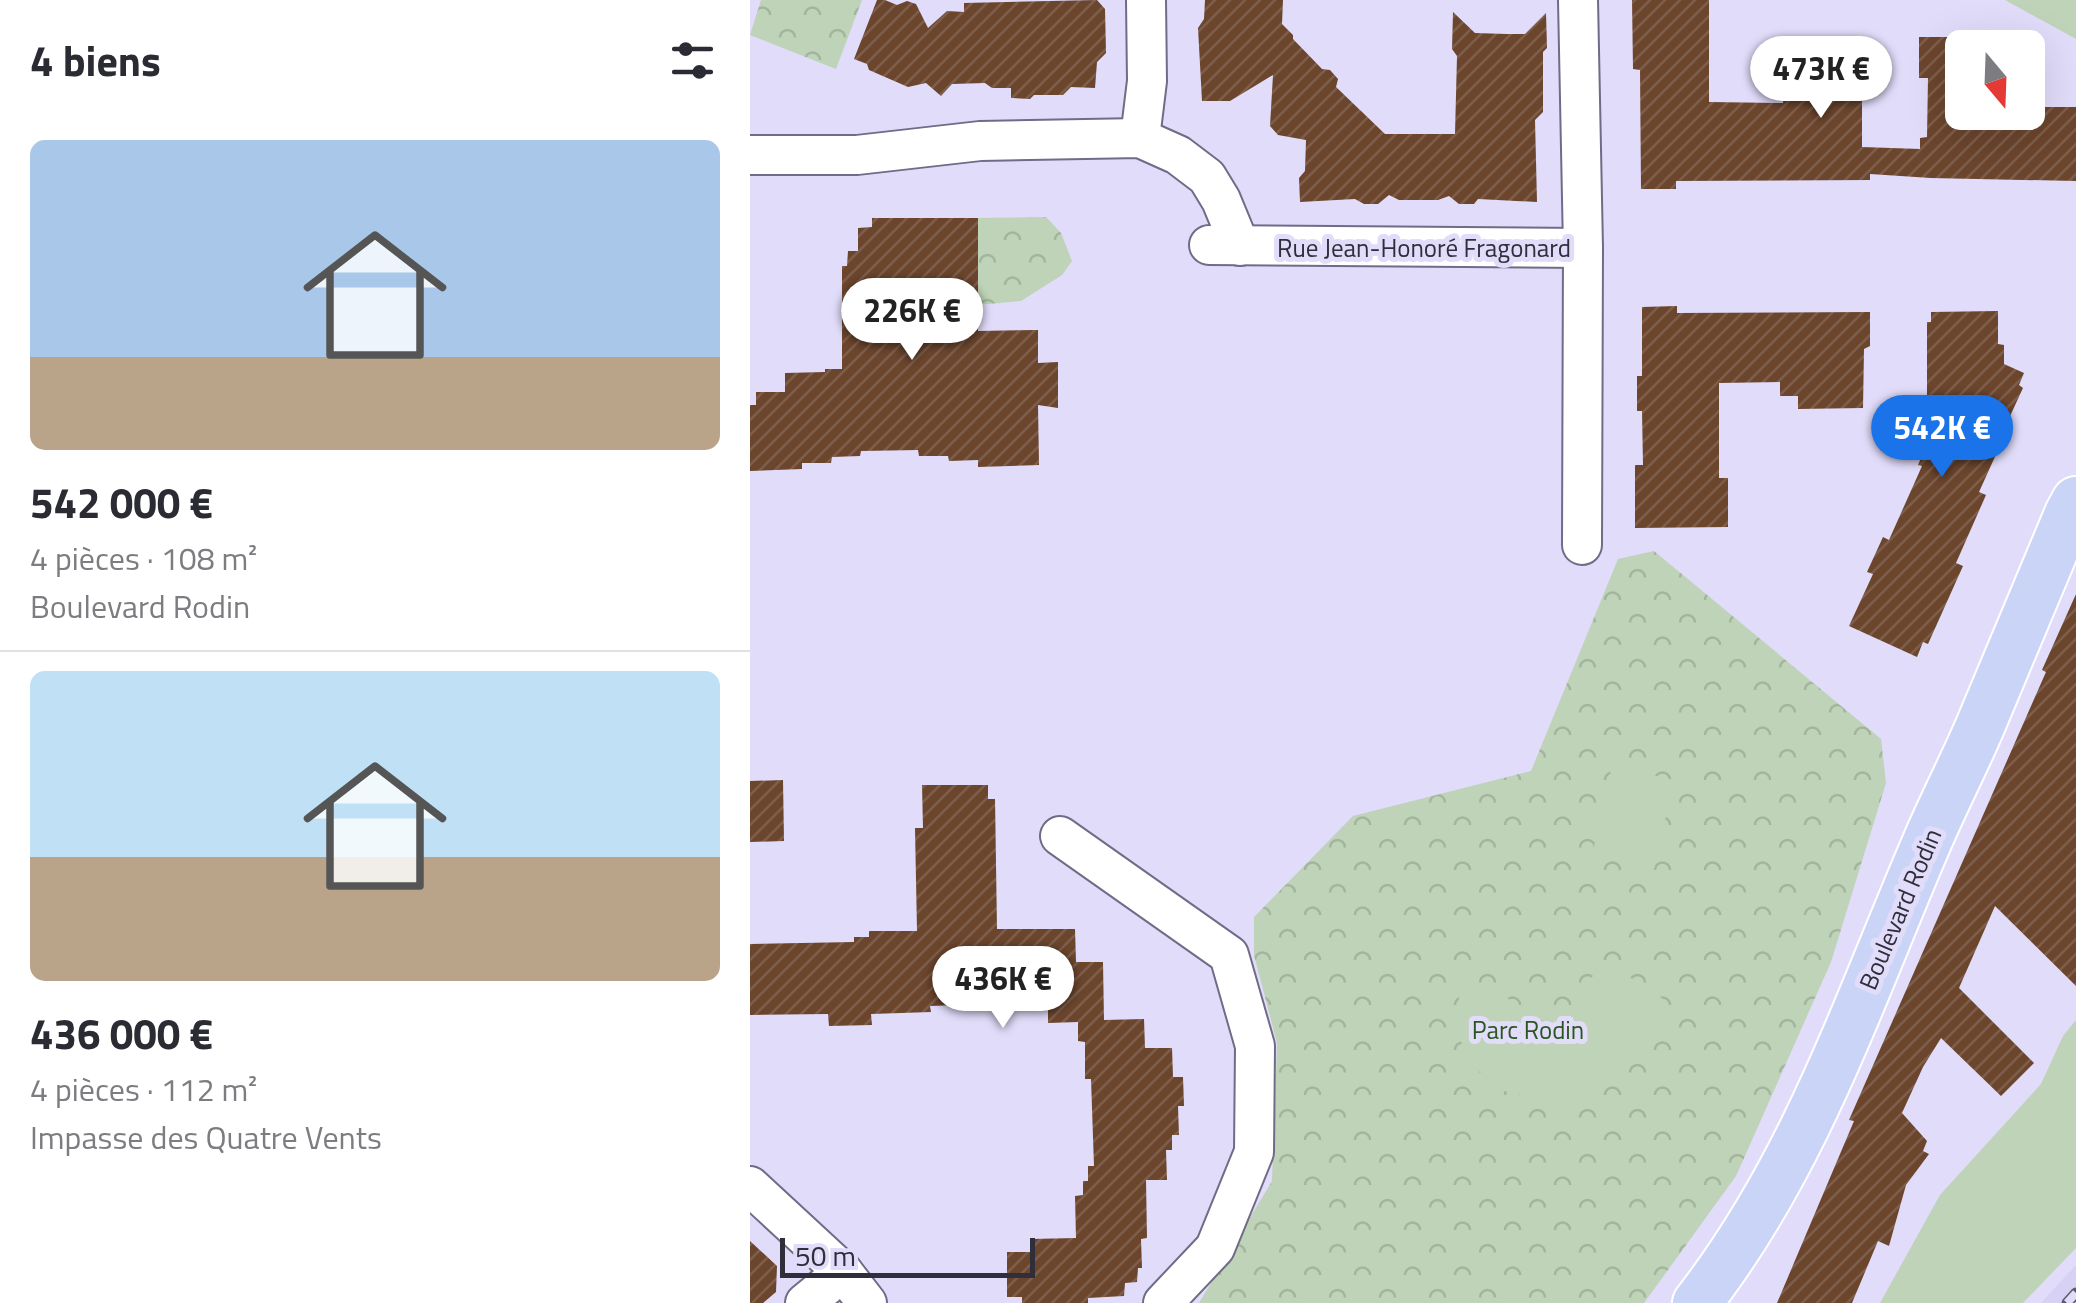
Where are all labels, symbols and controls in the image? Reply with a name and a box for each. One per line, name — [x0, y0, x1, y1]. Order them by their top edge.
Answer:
text: 4 biens — [30, 28, 161, 92]
north arrow — [1945, 30, 2045, 130]
map controls — [1945, 30, 2045, 130]
icon: filters — [665, 33, 720, 88]
pin: 473K € — [1740, 36, 1902, 121]
text: 473K € — [1772, 44, 1870, 92]
icon: home — [285, 205, 465, 385]
street label: Rue Jean-Honoré Fragonard — [1277, 229, 1571, 267]
pin: 226K € — [831, 278, 993, 363]
text: 226K € — [863, 286, 961, 334]
pin: 542K € — [1861, 395, 2023, 480]
text: 542K € — [1893, 403, 1991, 451]
text: 542 000 € — [30, 470, 213, 534]
text: 4 pièces · 108 m² — [30, 534, 257, 582]
text: Boulevard Rodin — [30, 582, 250, 630]
icon: home — [285, 736, 465, 916]
street label: Boulevard Rodin — [1849, 822, 1951, 996]
pin: 436K € — [922, 946, 1084, 1031]
text: 436K € — [954, 954, 1052, 1002]
text: 436 000 € — [30, 1001, 213, 1065]
park label: Parc Rodin — [1472, 1011, 1584, 1049]
text: 4 pièces · 112 m² — [30, 1065, 257, 1113]
text: Impasse des Quatre Vents — [30, 1113, 382, 1161]
scale bar — [780, 1233, 1035, 1278]
text: 50 m — [795, 1234, 856, 1277]

